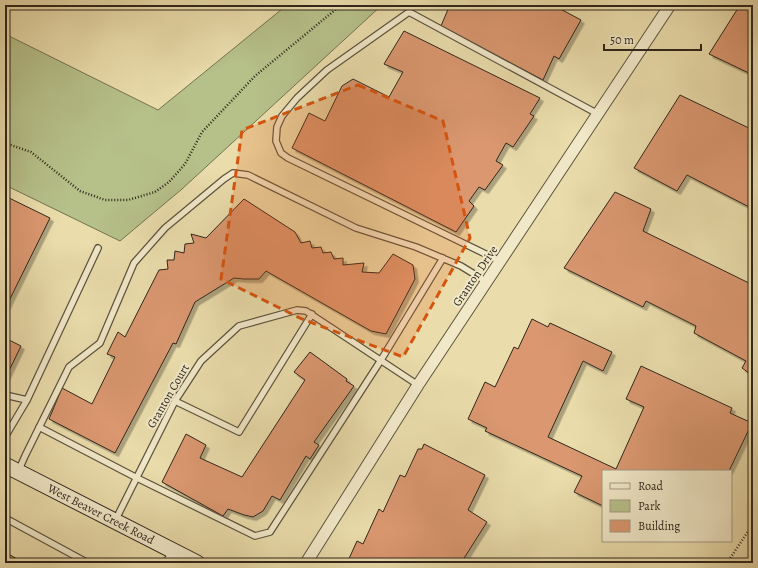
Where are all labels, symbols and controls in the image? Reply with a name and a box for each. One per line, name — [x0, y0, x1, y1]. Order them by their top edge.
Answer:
scale bar — [604, 26, 701, 52]
text: 50 m — [610, 32, 634, 48]
street label: Granton Drive — [449, 242, 501, 310]
street label: Granton Court — [143, 361, 193, 431]
legend — [602, 470, 732, 542]
text: Road — [638, 478, 664, 494]
street label: West Beaver Creek Road — [44, 480, 158, 548]
text: Park — [638, 498, 661, 514]
text: Building — [638, 518, 680, 534]

